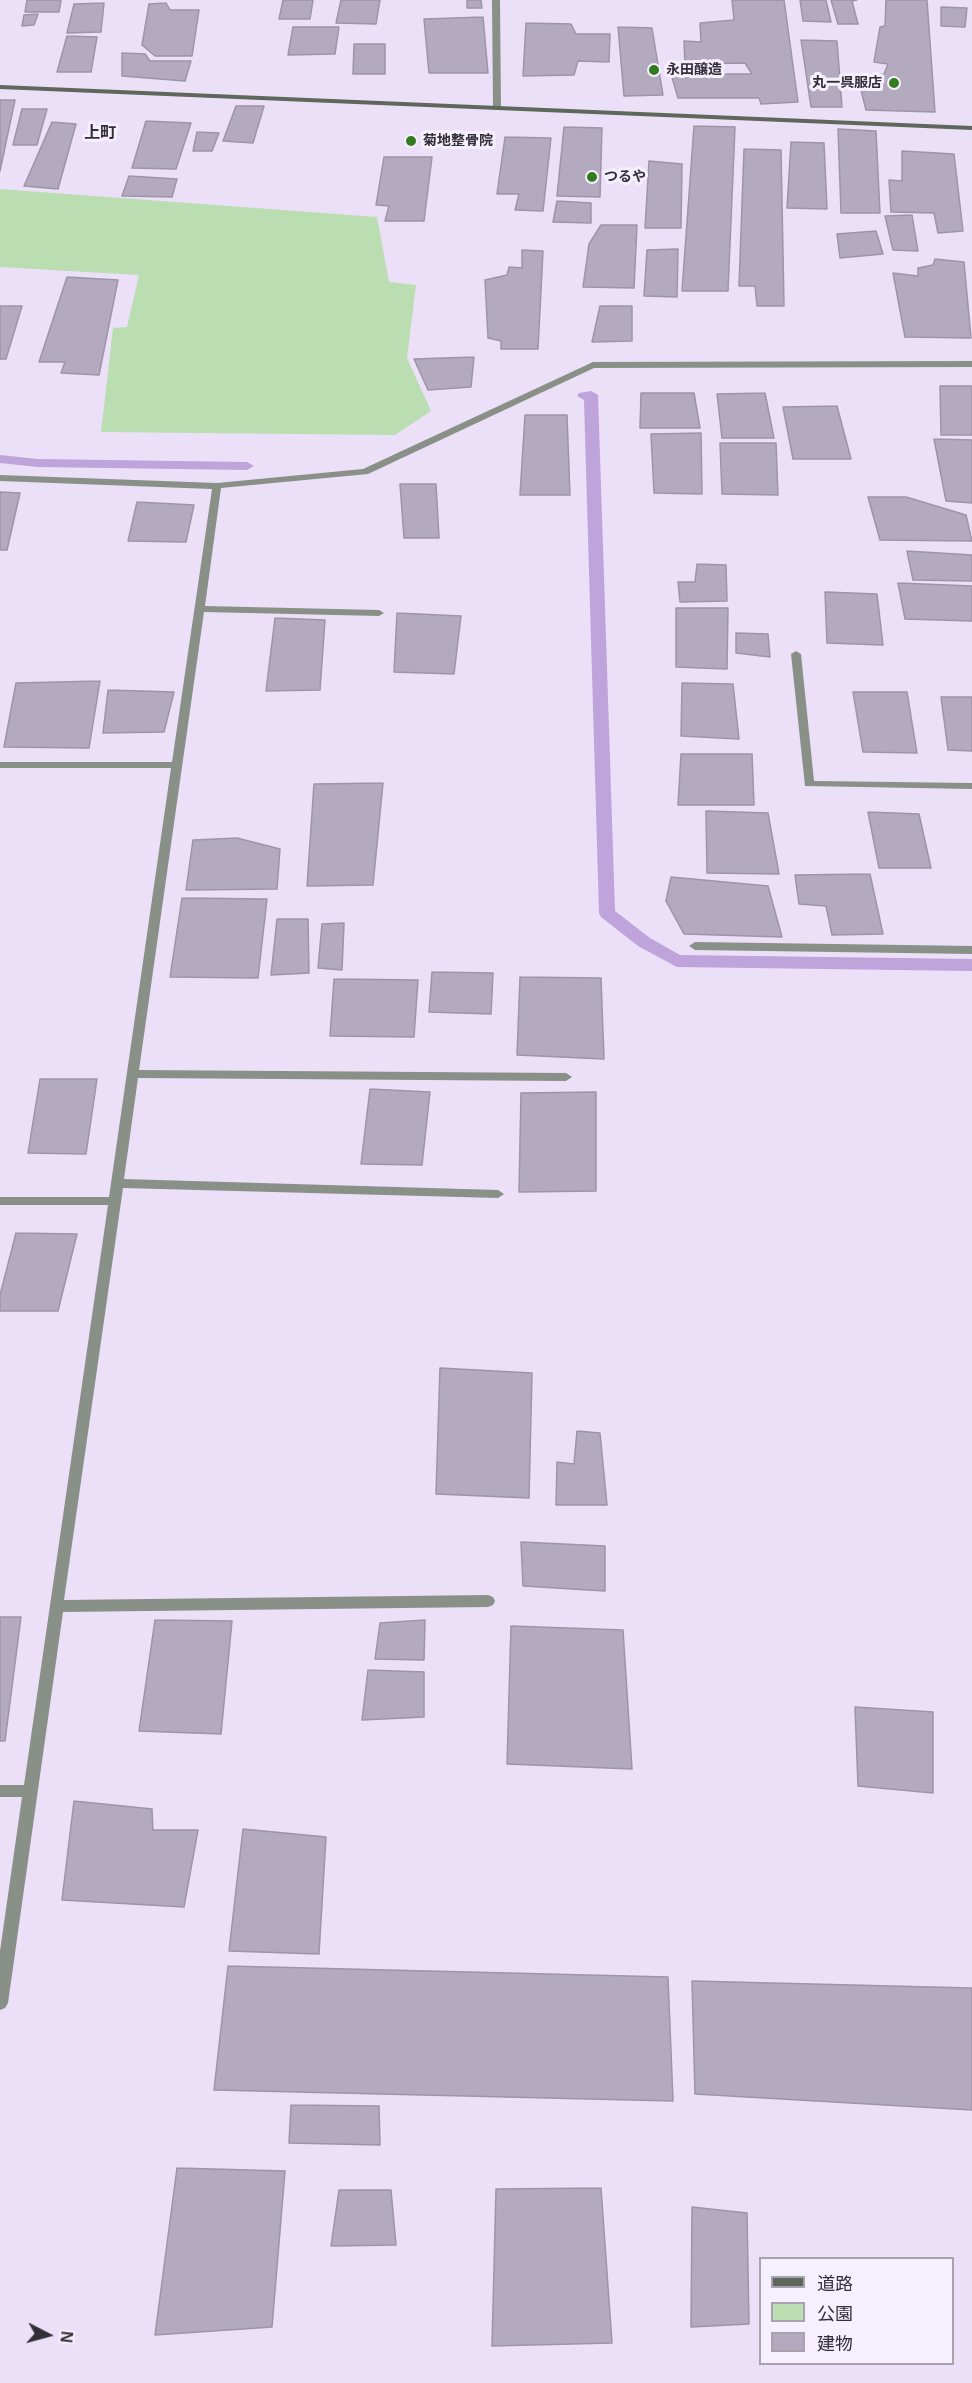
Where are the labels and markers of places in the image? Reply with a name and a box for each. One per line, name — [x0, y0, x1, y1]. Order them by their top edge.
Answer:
place label: 永田醸造 — [666, 62, 722, 78]
marker: 永田醸造 — [647, 63, 661, 77]
place label: 丸一呉服店 — [812, 75, 882, 91]
marker: 丸一呉服店 — [887, 76, 901, 90]
place label: 菊地整骨院 — [423, 133, 493, 149]
marker: 菊地整骨院 — [404, 134, 418, 148]
place label: つるや — [604, 169, 646, 185]
marker: つるや — [585, 170, 599, 184]

